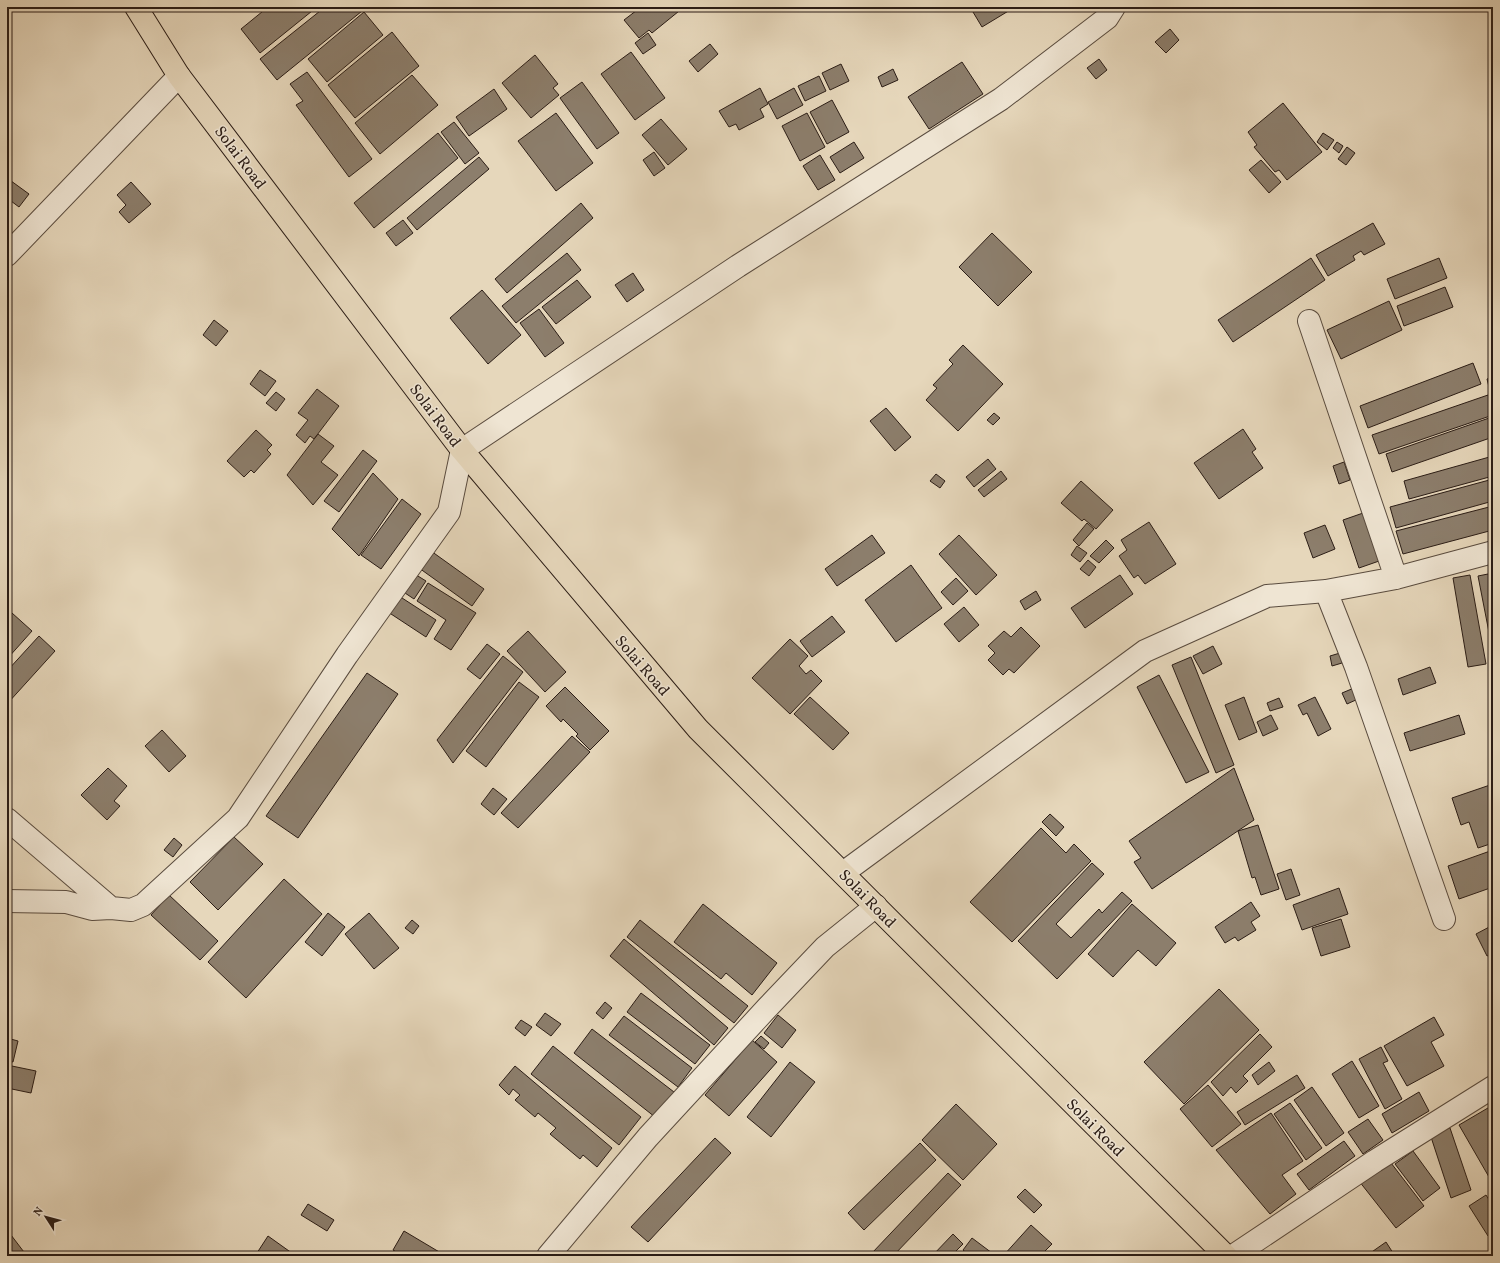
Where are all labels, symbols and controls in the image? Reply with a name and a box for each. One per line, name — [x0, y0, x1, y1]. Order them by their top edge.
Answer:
street label: Solai Road — [208, 122, 270, 194]
street label: Solai Road — [403, 380, 465, 452]
street label: Solai Road — [609, 631, 674, 701]
street label: Solai Road — [833, 865, 900, 934]
street label: Solai Road — [1061, 1094, 1129, 1162]
north arrow — [26, 1197, 66, 1237]
text: N — [31, 1204, 48, 1220]

